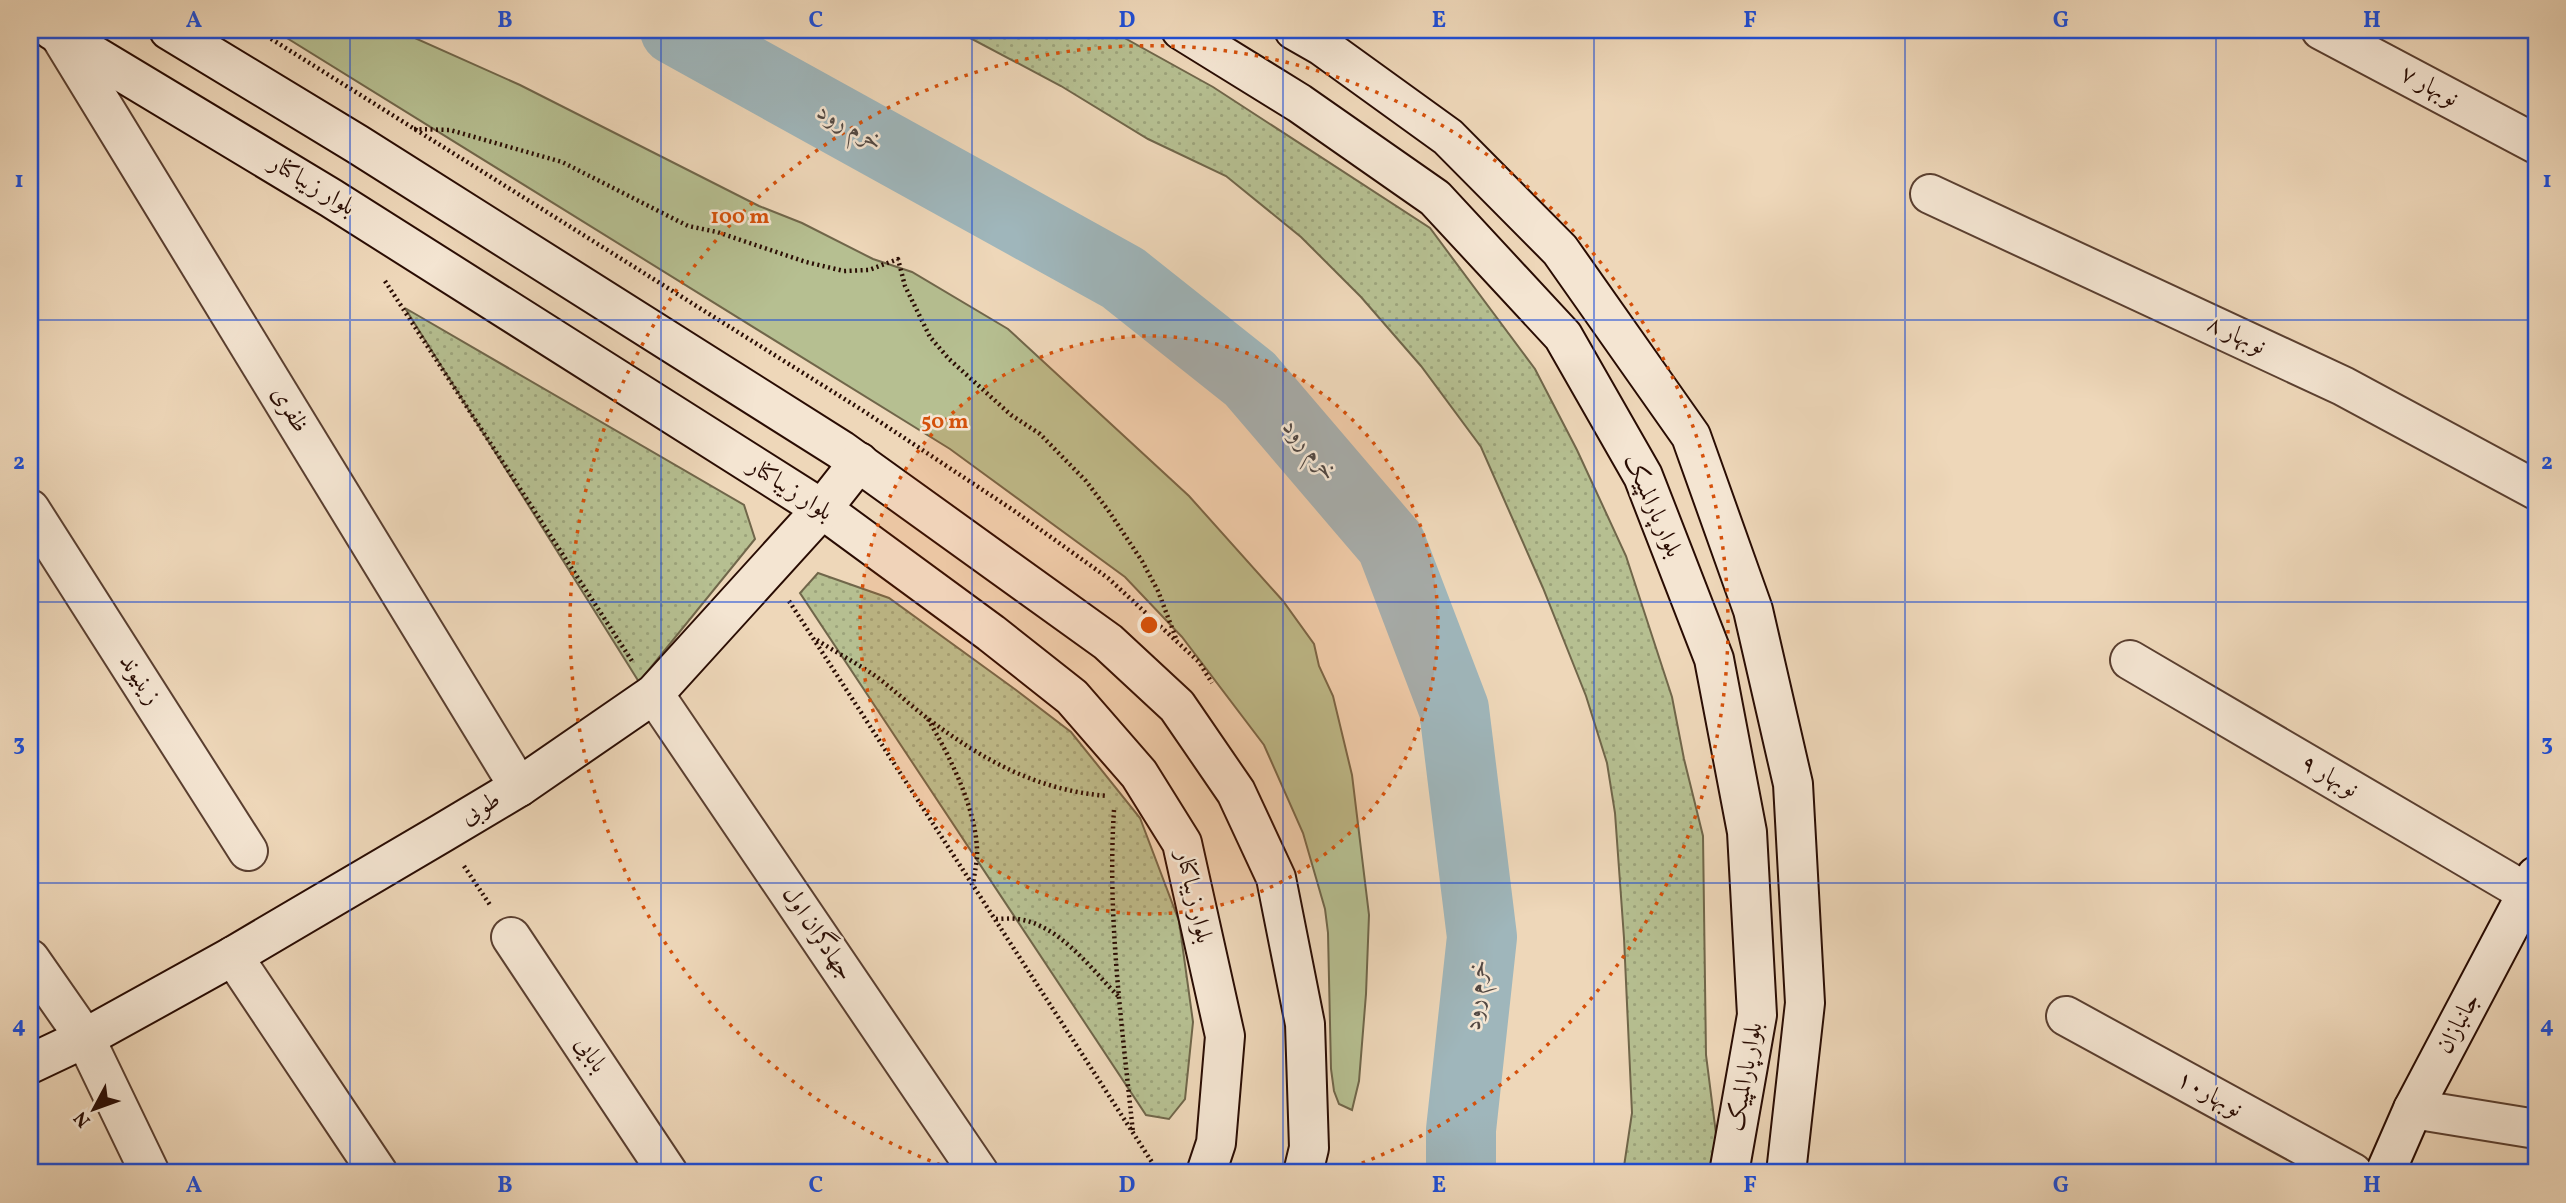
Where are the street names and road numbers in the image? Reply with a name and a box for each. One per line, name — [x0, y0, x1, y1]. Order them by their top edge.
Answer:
street label: نوبهار ۷ — [2394, 58, 2464, 116]
street label: بلوار زیباکنار — [261, 146, 361, 225]
street label: نوبهار ۸ — [2201, 308, 2271, 364]
street label: ظفری — [262, 380, 316, 440]
street label: بلوار زیباکنار — [739, 449, 839, 530]
street label: بلوار پارالمپیک — [1614, 449, 1690, 563]
street label: زینیوند — [110, 648, 168, 712]
street label: نوبهار ۹ — [2294, 747, 2364, 807]
street label: طوبی — [454, 784, 508, 834]
street label: بلوار زیباکنار — [1165, 845, 1220, 947]
street label: جهادگران اول — [773, 879, 862, 988]
street label: جانبازان — [2429, 987, 2489, 1061]
street label: بلوار پارالمپیک — [1720, 1020, 1772, 1134]
street label: بابایی — [565, 1030, 615, 1080]
street label: نوبهار۱۰ — [2170, 1063, 2248, 1127]

